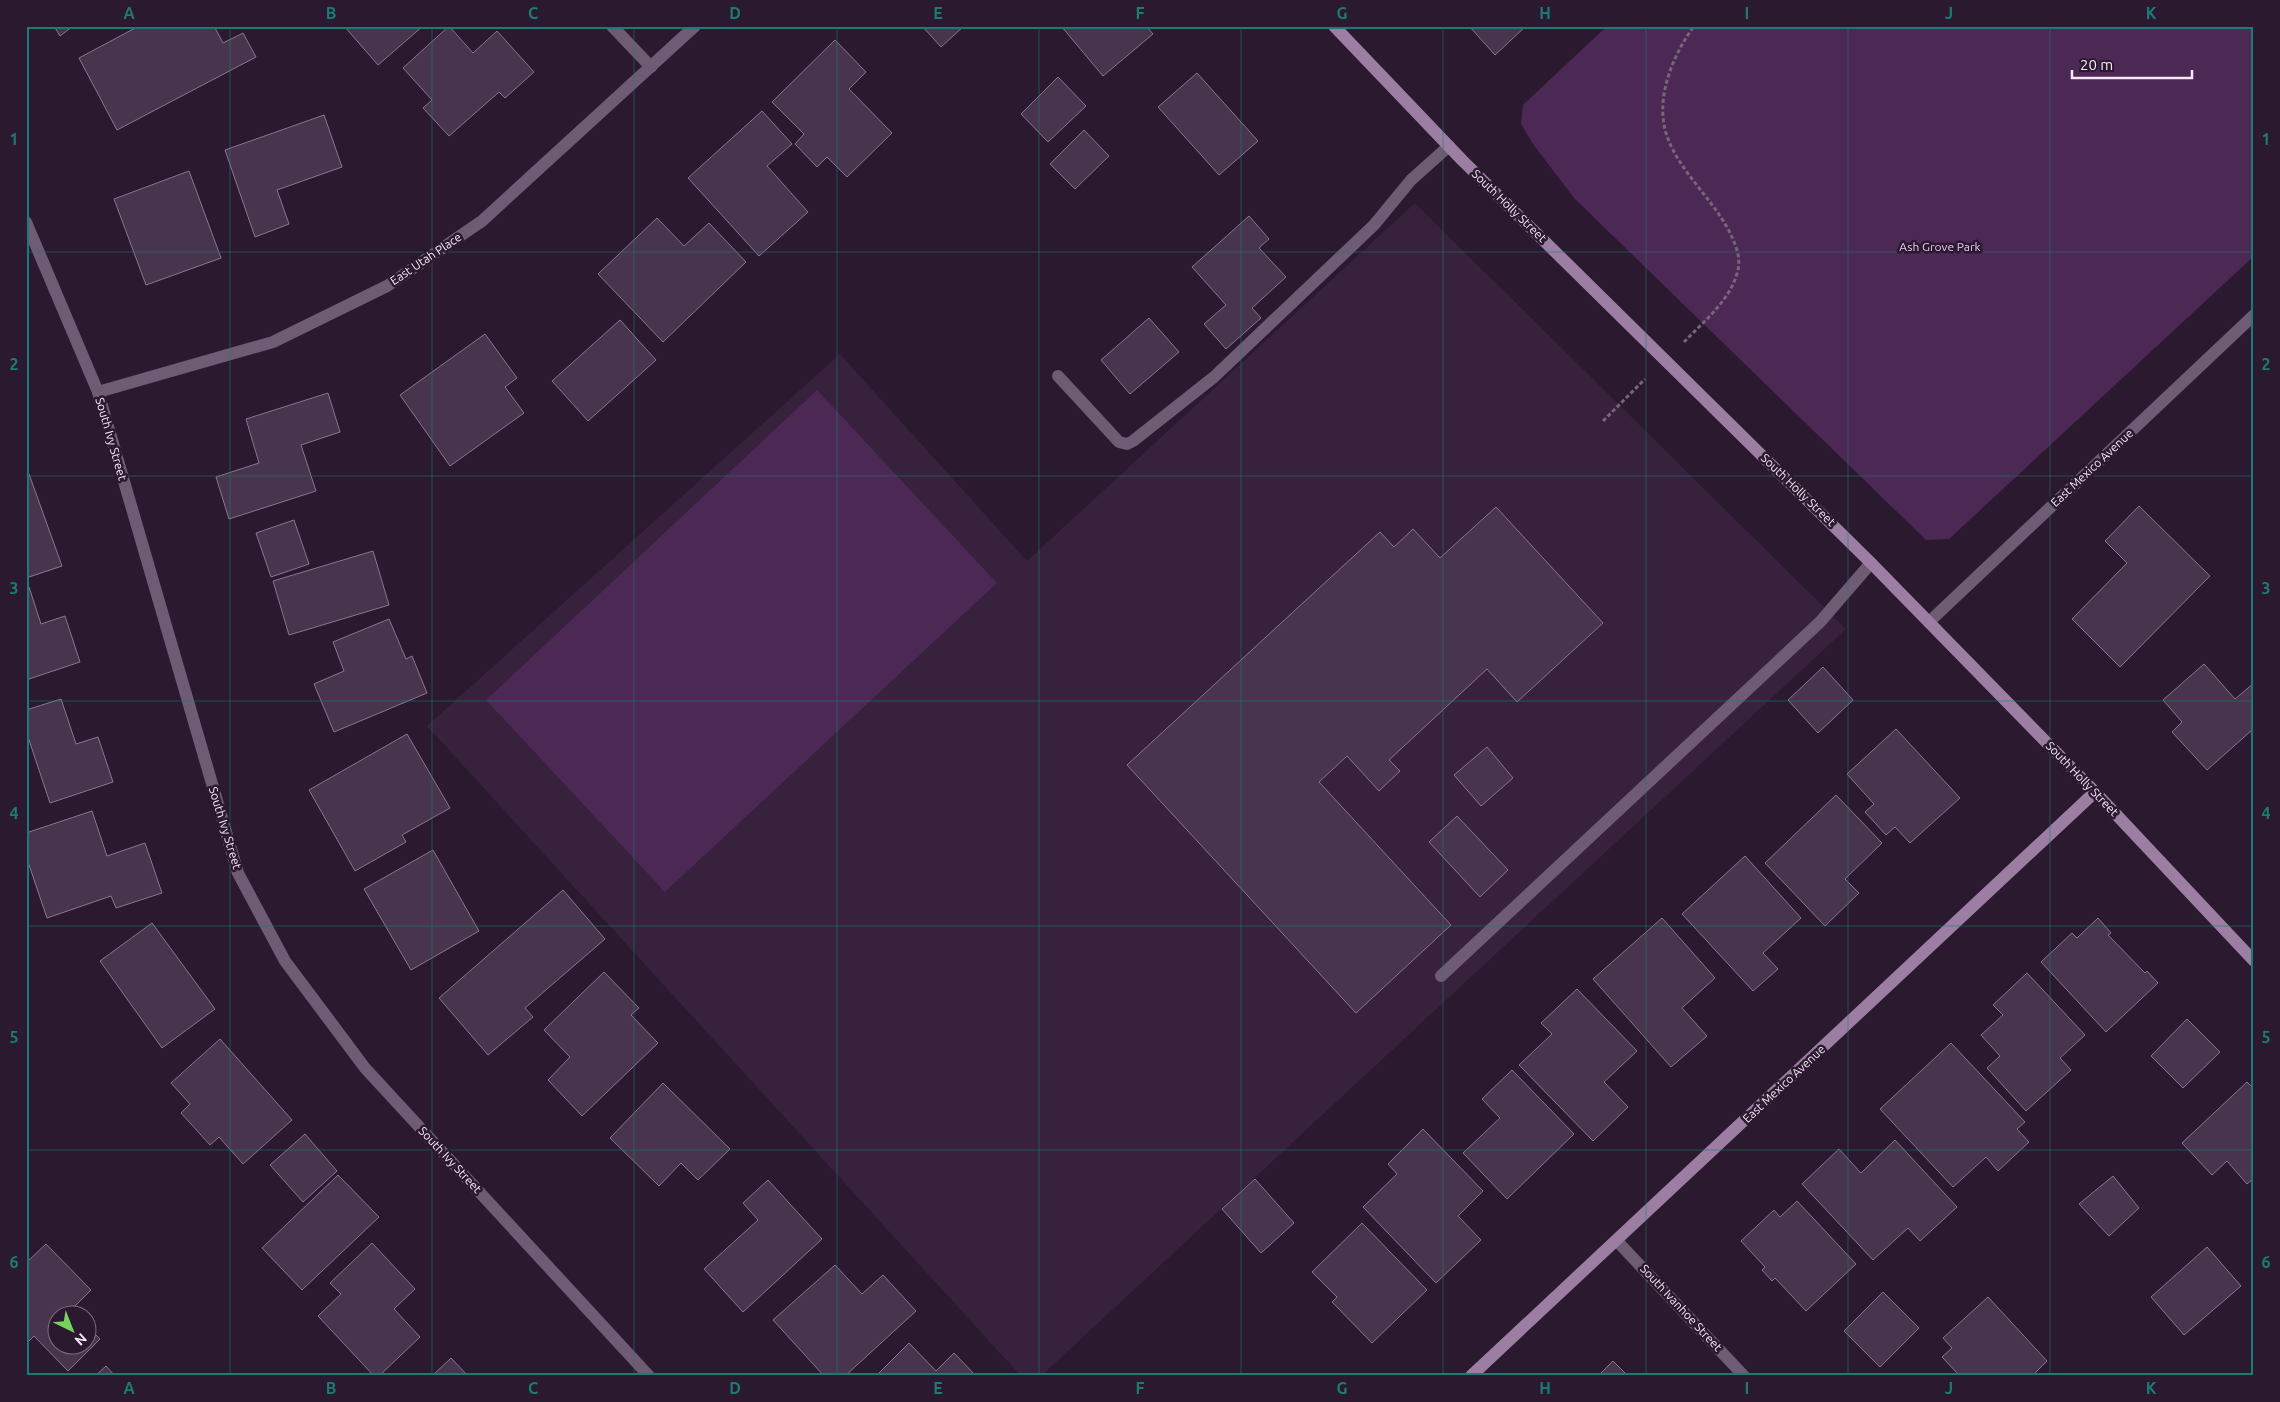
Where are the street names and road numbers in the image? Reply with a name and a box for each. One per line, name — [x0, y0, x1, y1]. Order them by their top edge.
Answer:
street label: South Holly Street — [1470, 167, 1549, 245]
street label: East Utah Place — [388, 230, 464, 287]
street label: South Ivy Street — [93, 396, 130, 482]
street label: East Mexico Avenue — [2048, 426, 2135, 509]
street label: South Holly Street — [1759, 451, 1838, 529]
street label: South Holly Street — [2044, 739, 2121, 819]
street label: South Ivy Street — [207, 785, 244, 871]
street label: East Mexico Avenue — [1740, 1042, 1827, 1125]
street label: South Ivy Street — [416, 1124, 485, 1196]
street label: South Ivanhoe Street — [1638, 1262, 1725, 1354]

